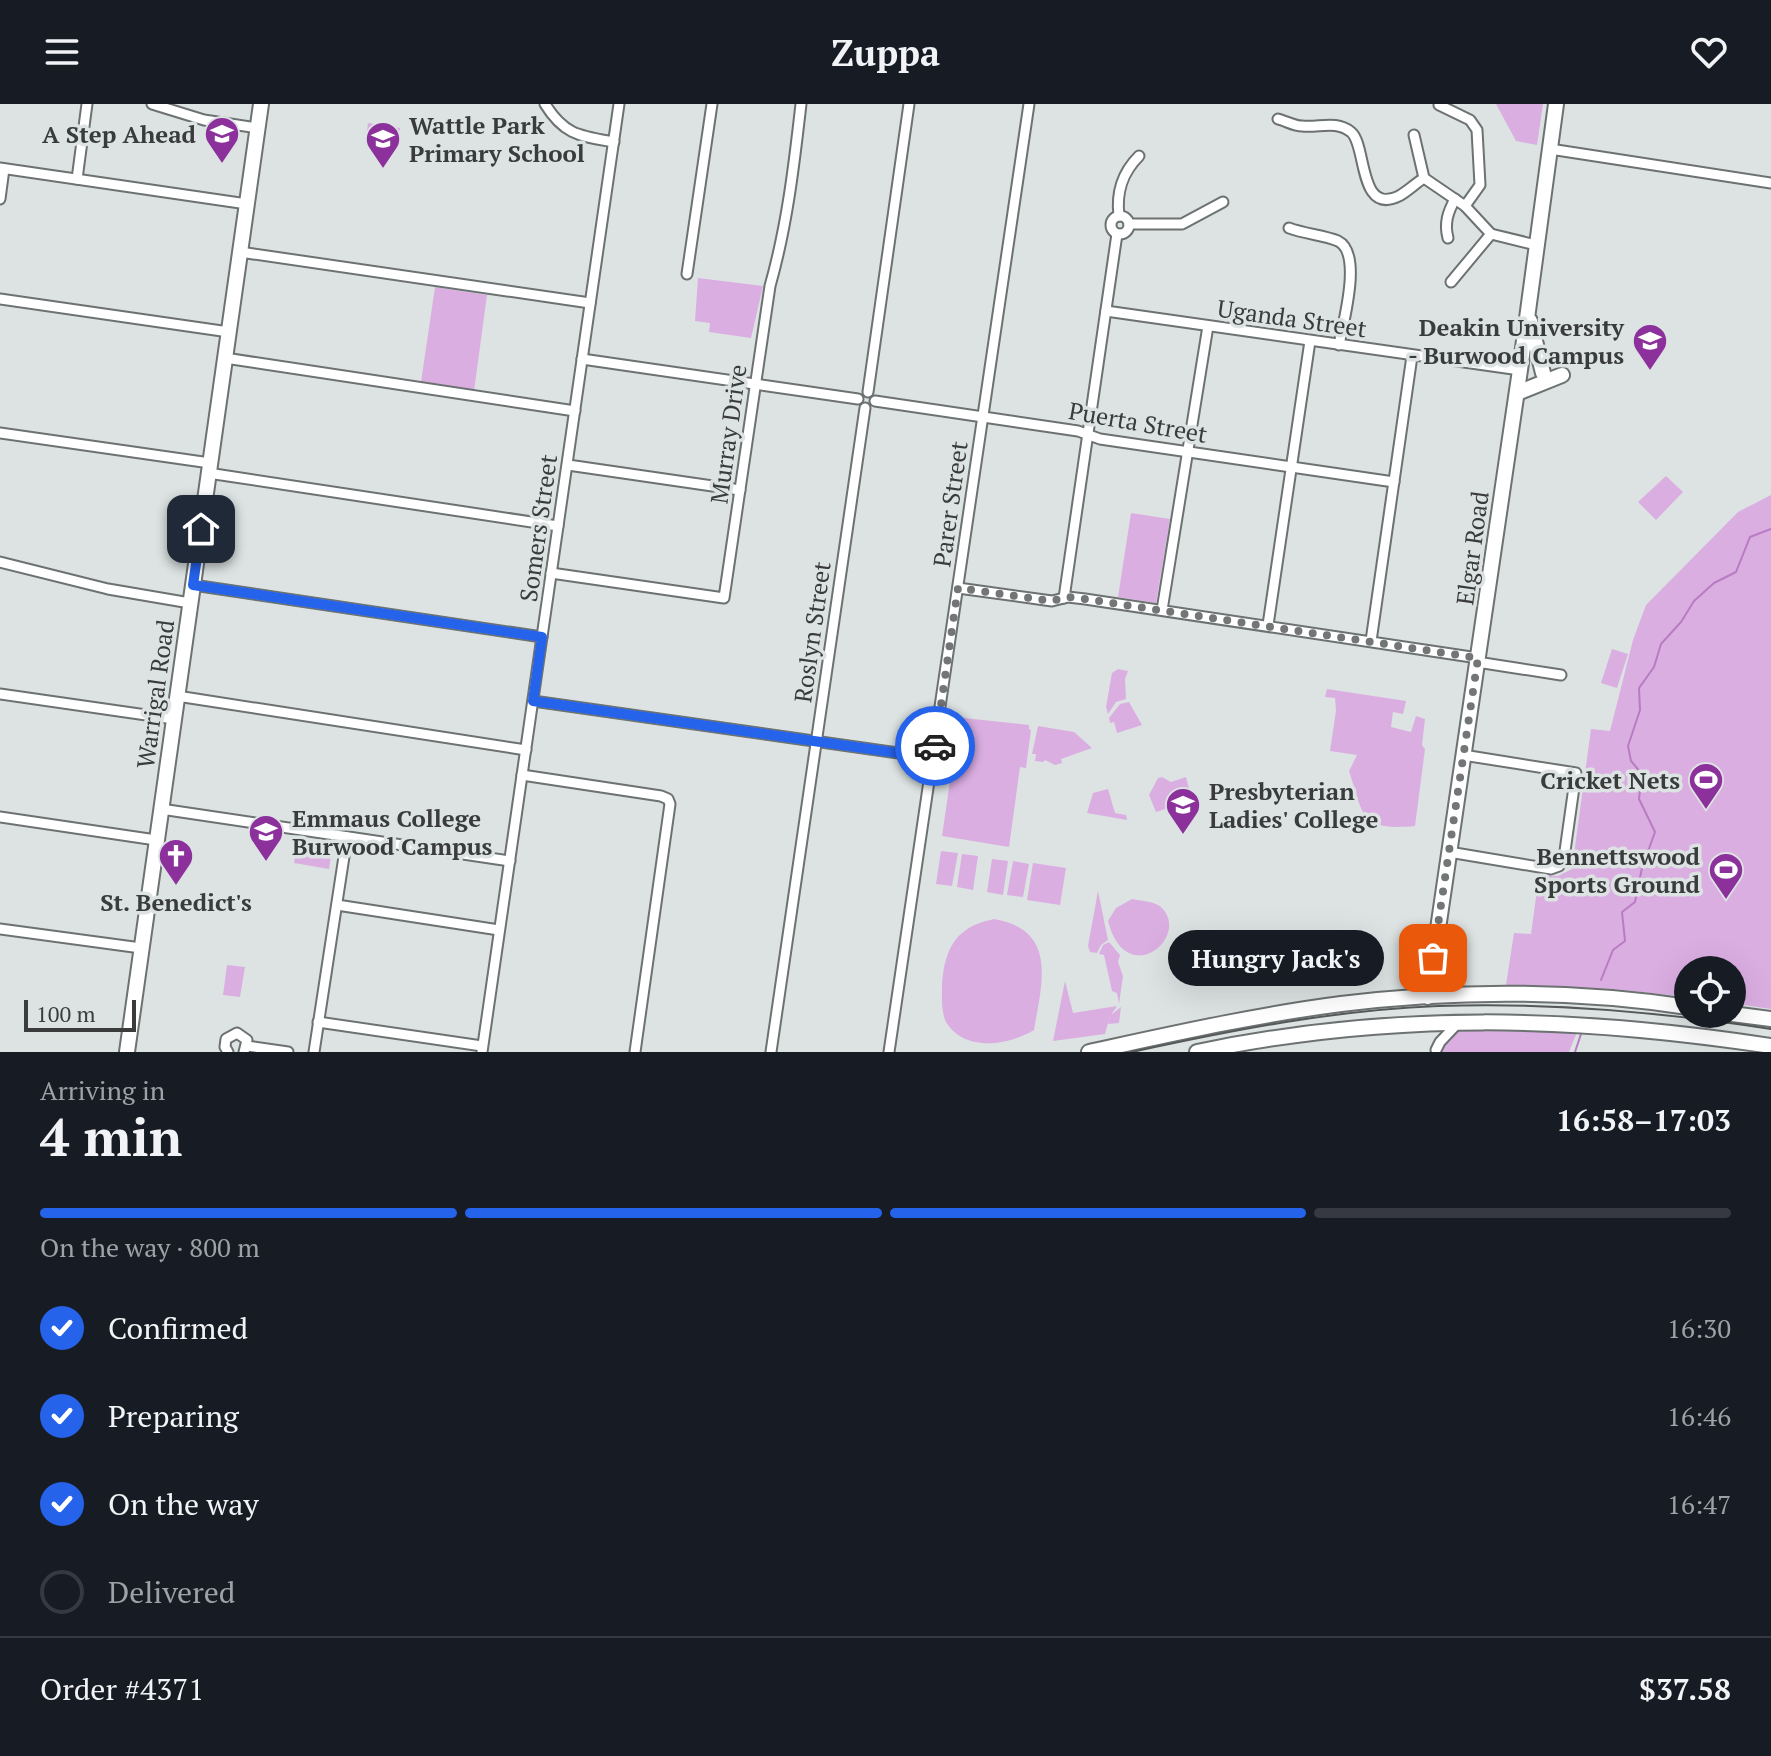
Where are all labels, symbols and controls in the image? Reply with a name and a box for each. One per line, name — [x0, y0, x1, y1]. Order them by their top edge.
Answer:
text: Zuppa — [831, 29, 940, 76]
icon: menu — [40, 30, 84, 74]
icon: heart — [1687, 30, 1731, 74]
place label: Wattle Park Primary School — [409, 109, 585, 169]
school or university icon: A Step Ahead — [203, 115, 241, 165]
place label: A Step Ahead — [42, 118, 197, 150]
school or university icon: Wattle Park Primary School — [364, 120, 402, 170]
street label: Uganda Street — [1215, 292, 1369, 344]
place label: Deakin University - Burwood Campus — [1408, 311, 1625, 371]
school or university icon: Deakin University - Burwood Campus — [1631, 322, 1669, 372]
street label: Murray Drive — [702, 362, 754, 506]
street label: Puerta Street — [1066, 394, 1210, 450]
street label: Parer Street — [925, 439, 975, 569]
street label: Somers Street — [512, 452, 564, 604]
street label: Elgar Road — [1448, 489, 1496, 607]
pin — [167, 495, 235, 563]
icon: home — [179, 507, 223, 551]
street label: Roslyn Street — [786, 559, 838, 705]
street label: Warrigal Road — [129, 618, 181, 770]
courier — [895, 706, 975, 786]
icon: car — [913, 724, 957, 768]
sports icon: Cricket Nets — [1687, 761, 1725, 811]
place label: Cricket Nets — [1540, 764, 1680, 796]
place label: Presbyterian Ladies' College — [1209, 775, 1378, 835]
school or university icon: Presbyterian Ladies' College — [1164, 786, 1202, 836]
place label: Emmaus College Burwood Campus — [292, 802, 493, 862]
school or university icon: Emmaus College Burwood Campus — [247, 813, 285, 863]
church icon: St. Benedict's — [157, 837, 195, 887]
place label: Bennettswood Sports Ground — [1534, 840, 1701, 900]
sports icon: Bennettswood Sports Ground — [1707, 851, 1745, 901]
place label: St. Benedict's — [100, 886, 252, 918]
pin — [1399, 924, 1467, 992]
callout: Hungry Jack's — [1169, 930, 1385, 986]
icon: bag — [1411, 936, 1455, 980]
text: Hungry Jack's — [1191, 941, 1361, 975]
map controls — [1674, 956, 1746, 1028]
button: locate — [1674, 956, 1746, 1028]
scale bar — [24, 996, 136, 1032]
text: 100 m — [36, 999, 96, 1028]
text: Arriving in — [40, 1073, 165, 1107]
text: 16:58–17:03 — [1556, 1100, 1731, 1140]
text: 4 min — [40, 1102, 182, 1171]
text: On the way · 800 m — [40, 1230, 260, 1264]
icon: check — [40, 1306, 84, 1350]
text: Confirmed — [108, 1308, 248, 1348]
text: 16:30 — [1667, 1311, 1731, 1345]
icon: check — [40, 1394, 84, 1438]
text: Preparing — [108, 1396, 239, 1436]
text: 16:46 — [1667, 1399, 1731, 1433]
icon: check — [40, 1482, 84, 1526]
text: On the way — [108, 1484, 259, 1524]
text: 16:47 — [1667, 1487, 1731, 1521]
text: Delivered — [108, 1572, 235, 1612]
text: Order #4371 — [40, 1669, 204, 1709]
text: $37.58 — [1639, 1669, 1731, 1709]

